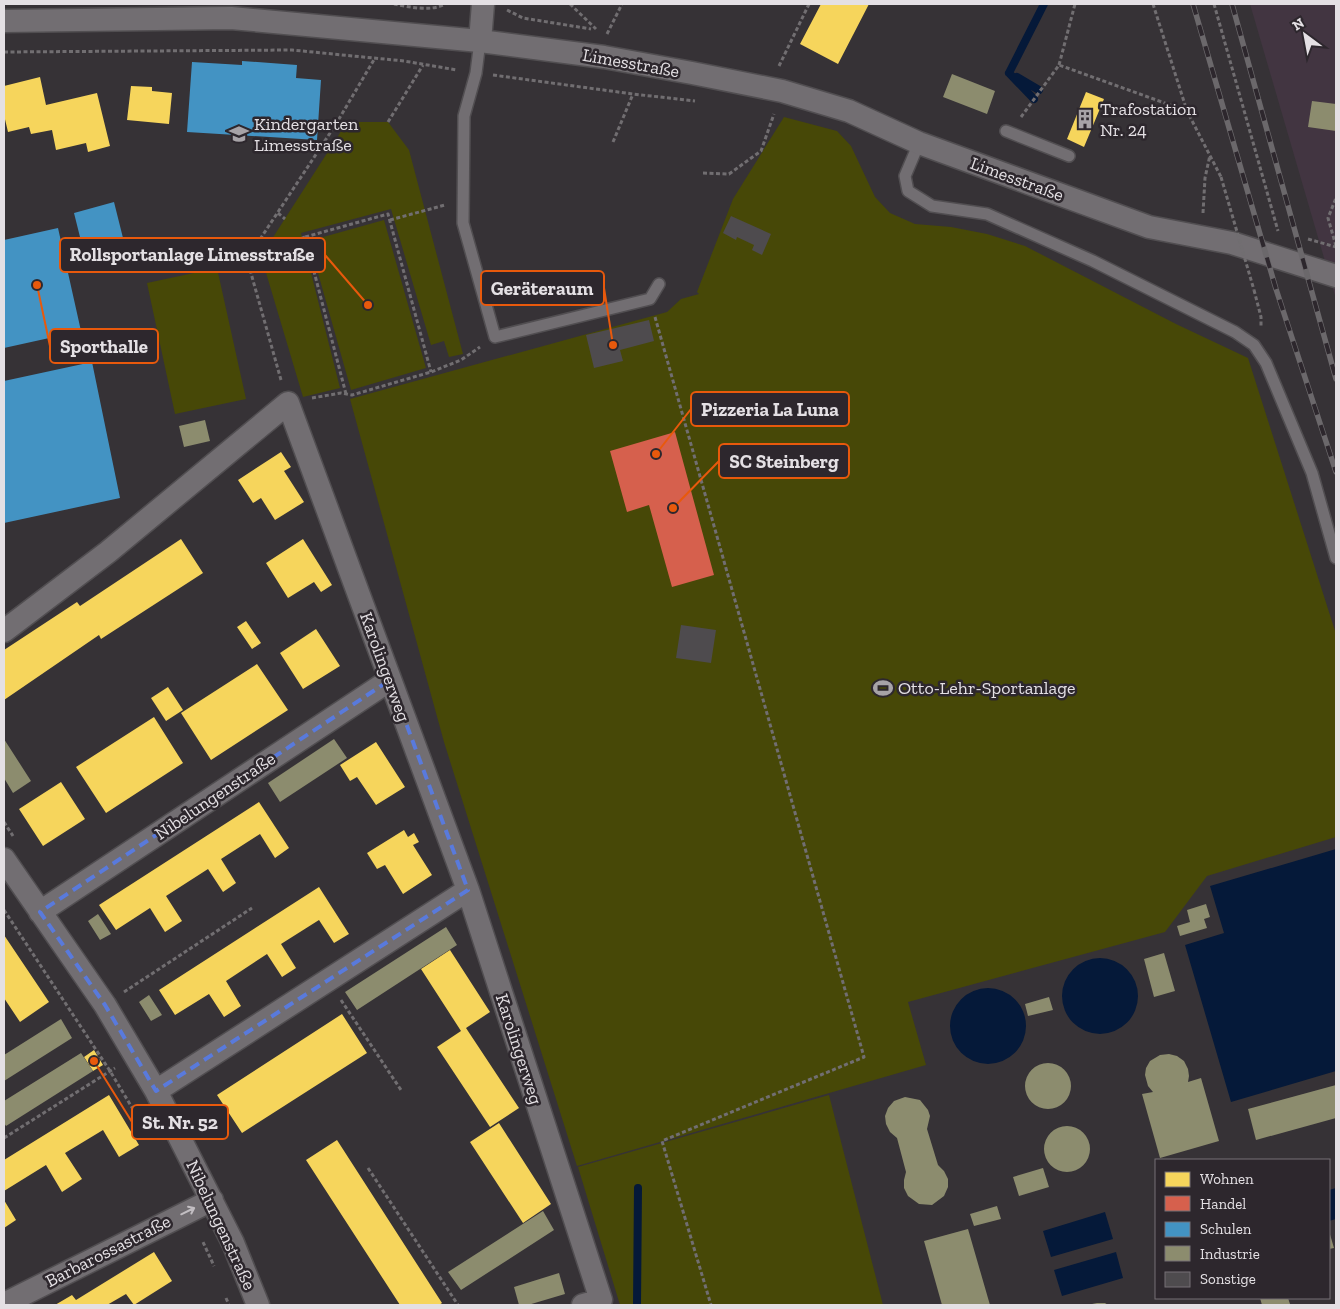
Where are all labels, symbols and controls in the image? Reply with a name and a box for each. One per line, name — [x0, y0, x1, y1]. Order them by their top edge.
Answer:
north arrow — [1280, 10, 1330, 60]
text: N — [1289, 14, 1308, 34]
street label: Limesstraße — [581, 44, 681, 82]
place label: Trafostation Nr. 24 — [1100, 98, 1197, 141]
building icon: Trafostation Nr. 24 — [1074, 108, 1096, 130]
place label: Kindergarten Limesstraße — [254, 113, 359, 156]
school or university icon: Kindergarten Limesstraße — [228, 123, 250, 145]
street label: Limesstraße — [967, 152, 1067, 206]
callout: Rollsportanlage Limesstraße — [60, 238, 325, 272]
text: Rollsportanlage Limesstraße — [70, 243, 314, 266]
callout: Geräteraum — [481, 271, 604, 305]
text: Geräteraum — [491, 277, 594, 300]
callout: Sporthalle — [50, 329, 158, 363]
text: Sporthalle — [60, 335, 148, 358]
callout: Pizzeria La Luna — [691, 392, 849, 426]
text: Pizzeria La Luna — [701, 398, 839, 421]
callout: SC Steinberg — [719, 444, 849, 478]
text: SC Steinberg — [729, 450, 839, 473]
street label: Karolingerweg — [355, 609, 415, 725]
sports icon: Otto-Lehr-Sportanlage — [872, 677, 894, 699]
place label: Otto-Lehr-Sportanlage — [898, 677, 1075, 699]
street label: Nibelungenstraße — [150, 747, 280, 845]
street label: Karolingerweg — [491, 991, 547, 1107]
callout: St. Nr. 52 — [132, 1105, 228, 1139]
text: St. Nr. 52 — [142, 1111, 218, 1134]
street label: Nibelungenstraße — [181, 1156, 261, 1294]
legend — [1155, 1159, 1330, 1299]
text: Wohnen — [1200, 1170, 1254, 1188]
text: Handel — [1200, 1195, 1246, 1213]
one-way arrow — [180, 1206, 195, 1215]
street label: Barbarossastraße — [42, 1210, 174, 1292]
text: Schulen — [1200, 1220, 1252, 1238]
text: Industrie — [1200, 1245, 1260, 1263]
text: Sonstige — [1200, 1270, 1256, 1288]

